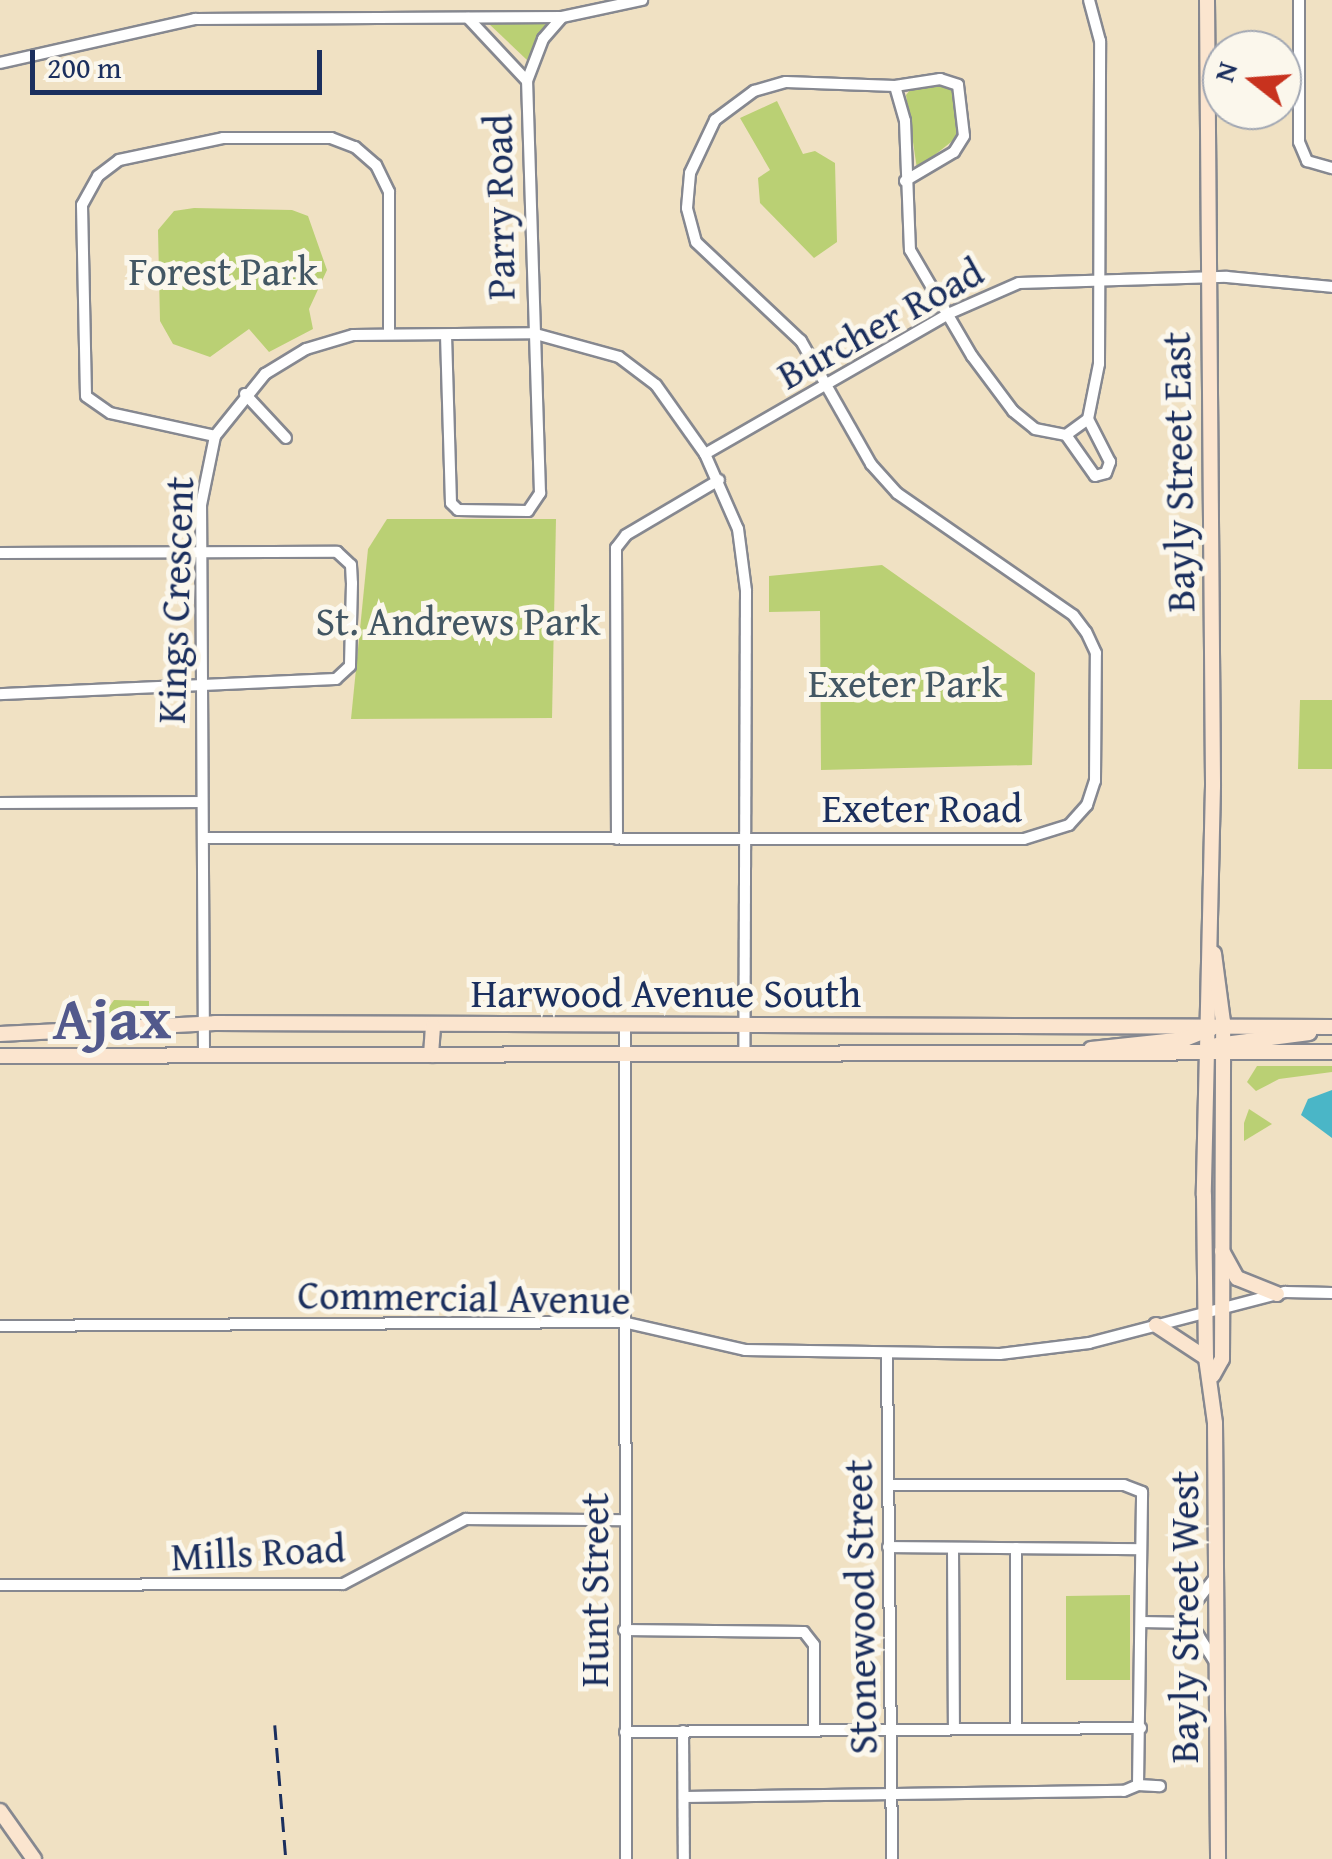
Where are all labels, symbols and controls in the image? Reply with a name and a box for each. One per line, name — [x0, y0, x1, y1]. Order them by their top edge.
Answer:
scale bar — [35, 30, 328, 92]
north arrow — [1202, 30, 1302, 130]
text: 200 m — [47, 45, 121, 89]
text: N — [1202, 57, 1247, 87]
street label: Parry Road — [473, 114, 525, 300]
park label: Forest Park — [128, 247, 318, 295]
street label: Burcher Road — [769, 247, 991, 399]
street label: Bayly Street East — [1152, 331, 1204, 613]
street label: Kings Crescent — [147, 476, 203, 724]
park label: St. Andrews Park — [315, 597, 601, 645]
park label: Exeter Park — [808, 659, 1002, 707]
street label: Exeter Road — [822, 784, 1022, 832]
street label: Harwood Avenue South — [471, 969, 861, 1017]
district label: Ajax — [53, 981, 171, 1053]
street label: Commercial Avenue — [297, 1270, 631, 1324]
street label: Stonewood Street — [833, 1459, 887, 1755]
street label: Bayly Street West — [1160, 1471, 1208, 1763]
street label: Hunt Street — [570, 1493, 618, 1687]
street label: Mills Road — [169, 1523, 347, 1581]

